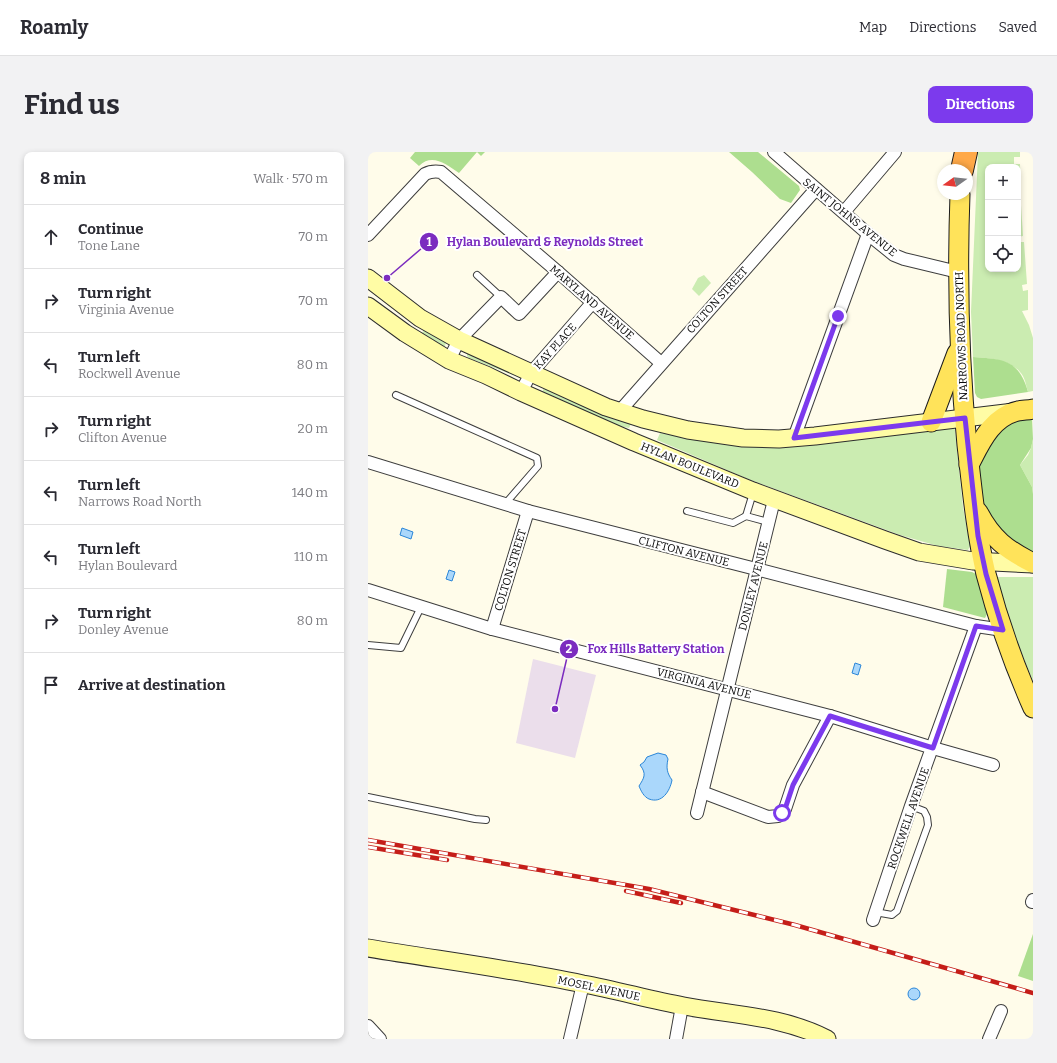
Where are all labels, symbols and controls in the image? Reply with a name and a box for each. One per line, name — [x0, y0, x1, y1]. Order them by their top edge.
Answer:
text: Roamly — [20, 16, 88, 39]
text: Map — [859, 19, 887, 36]
text: Directions — [909, 19, 977, 36]
text: Saved — [999, 19, 1037, 36]
button: Directions — [928, 86, 1033, 123]
text: Find us — [24, 88, 120, 121]
north arrow — [937, 164, 973, 200]
map controls — [985, 164, 1021, 272]
button: + — [985, 164, 1021, 200]
text: 8 min — [40, 168, 86, 189]
text: Walk · 570 m — [253, 171, 328, 186]
street label: SAINT JOHNS AVENUE — [800, 175, 899, 259]
button: − — [985, 200, 1021, 236]
text: Continue — [78, 220, 144, 238]
icon: ahead — [40, 226, 62, 248]
text: 70 m — [298, 229, 328, 244]
callout: Hylan Boulevard & Reynolds Street — [419, 230, 652, 254]
text: 1 — [426, 235, 432, 249]
text: Hylan Boulevard & Reynolds Street — [447, 235, 643, 249]
button: locate — [985, 236, 1021, 272]
text: Tone Lane — [78, 238, 140, 253]
street label: MARYLAND AVENUE — [547, 262, 636, 343]
street label: COLTON STREET — [684, 264, 751, 336]
street label: NARROWS ROAD NORTH — [953, 271, 970, 400]
text: Turn right — [78, 284, 151, 302]
icon: right — [40, 290, 62, 312]
text: 70 m — [298, 293, 328, 308]
text: Virginia Avenue — [78, 302, 174, 317]
route end — [829, 307, 847, 325]
street label: KAY PLACE — [531, 321, 580, 372]
text: Turn left — [78, 348, 140, 366]
icon: left — [40, 354, 62, 376]
text: 80 m — [297, 357, 328, 372]
text: Rockwell Avenue — [78, 366, 180, 381]
text: Turn right — [78, 412, 151, 430]
icon: right — [40, 418, 62, 440]
text: 20 m — [298, 421, 328, 436]
text: Clifton Avenue — [78, 430, 167, 445]
street label: HYLAN BOULEVARD — [639, 440, 741, 491]
text: Turn left — [78, 476, 140, 494]
icon: left — [40, 482, 62, 504]
text: 140 m — [292, 485, 328, 500]
text: Narrows Road North — [78, 494, 201, 509]
street label: COLTON STREET — [492, 527, 529, 613]
street label: CLIFTON AVENUE — [637, 534, 731, 569]
text: Turn left — [78, 540, 140, 558]
street label: DONLEY AVENUE — [736, 540, 771, 632]
icon: left — [40, 546, 62, 568]
text: 110 m — [294, 549, 328, 564]
text: Hylan Boulevard — [78, 558, 177, 573]
text: Turn right — [78, 604, 151, 622]
icon: right — [40, 610, 62, 632]
text: 80 m — [297, 613, 328, 628]
text: Donley Avenue — [78, 622, 169, 637]
callout: Fox Hills Battery Station — [559, 637, 732, 661]
text: 2 — [566, 642, 573, 656]
text: Fox Hills Battery Station — [587, 642, 725, 656]
street label: VIRGINIA AVENUE — [655, 665, 753, 702]
icon: arrive — [40, 674, 62, 696]
text: Arrive at destination — [78, 676, 225, 694]
street label: ROCKWELL AVENUE — [885, 765, 932, 871]
route start — [773, 804, 791, 822]
street label: MOSEL AVENUE — [556, 973, 642, 1004]

